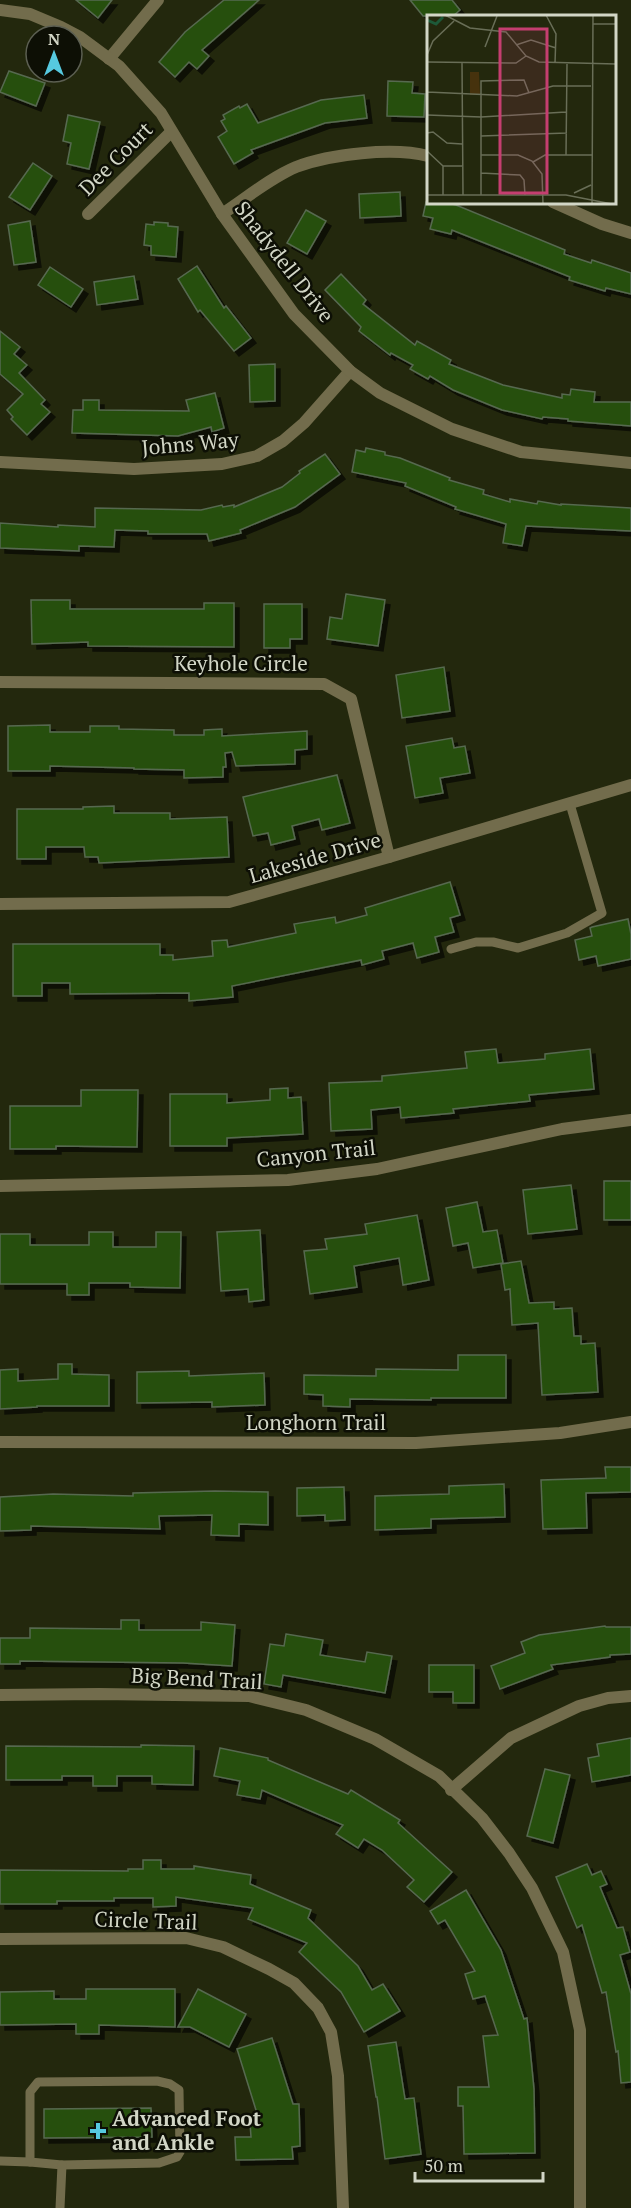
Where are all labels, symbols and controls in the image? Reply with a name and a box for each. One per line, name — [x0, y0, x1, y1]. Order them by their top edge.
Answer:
inset map — [427, 15, 616, 204]
north arrow — [24, 24, 84, 84]
text: N — [48, 28, 60, 50]
street label: Dee Court — [72, 115, 158, 201]
street label: Shadydell Drive — [229, 195, 341, 328]
street label: Johns Way — [140, 425, 240, 461]
street label: Keyhole Circle — [174, 649, 308, 677]
street label: Lakeside Drive — [245, 825, 384, 889]
street label: Canyon Trail — [255, 1133, 377, 1173]
street label: Longhorn Trail — [246, 1408, 386, 1436]
street label: Big Bend Trail — [131, 1661, 264, 1695]
street label: Circle Trail — [94, 1904, 198, 1936]
place label: Advanced Foot and Ankle — [112, 2104, 262, 2156]
marker: Advanced Foot and Ankle — [89, 2122, 107, 2140]
scale bar — [415, 2145, 542, 2183]
text: 50 m — [424, 2153, 464, 2177]

